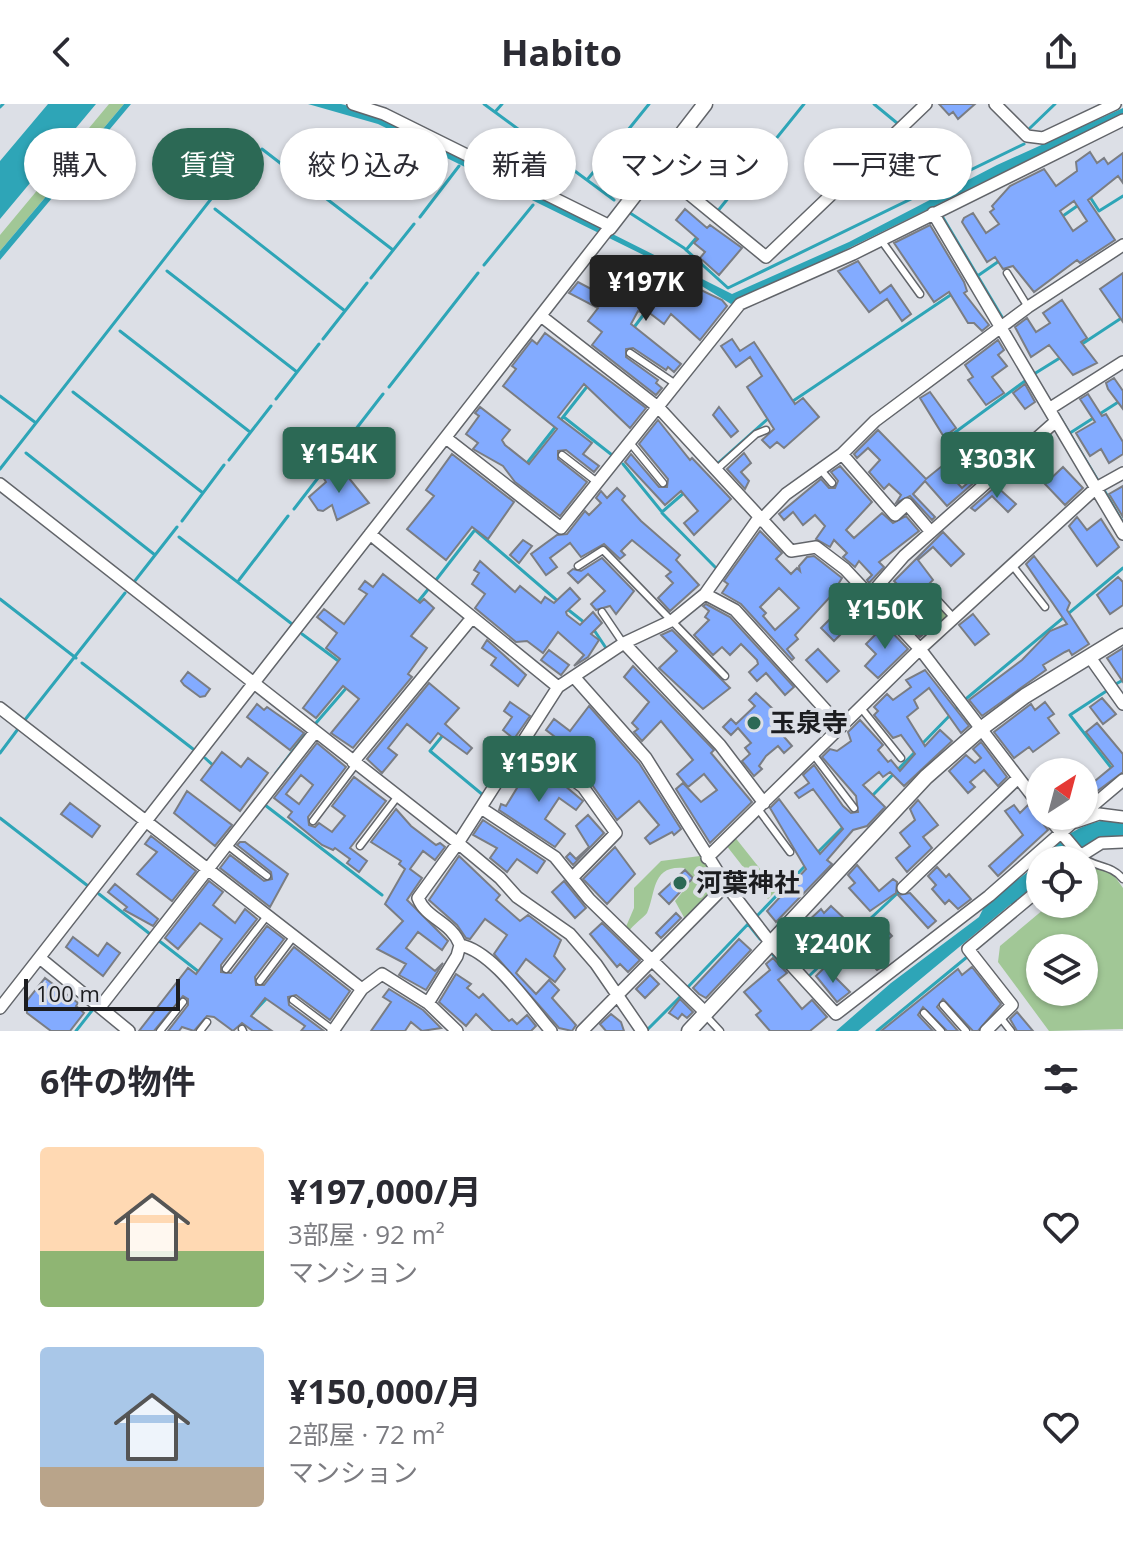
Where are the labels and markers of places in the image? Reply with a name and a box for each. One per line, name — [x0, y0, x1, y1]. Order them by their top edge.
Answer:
pin: ¥197K — [590, 255, 702, 323]
pin: ¥154K — [283, 427, 395, 495]
pin: ¥303K — [941, 432, 1053, 500]
pin: ¥150K — [829, 583, 941, 651]
place label: 玉泉寺 — [770, 704, 848, 740]
marker: 玉泉寺 — [745, 714, 763, 732]
pin: ¥159K — [483, 736, 595, 804]
place label: 河葉神社 — [696, 864, 800, 900]
marker: 河葉神社 — [671, 874, 689, 892]
pin: ¥240K — [777, 917, 889, 985]

